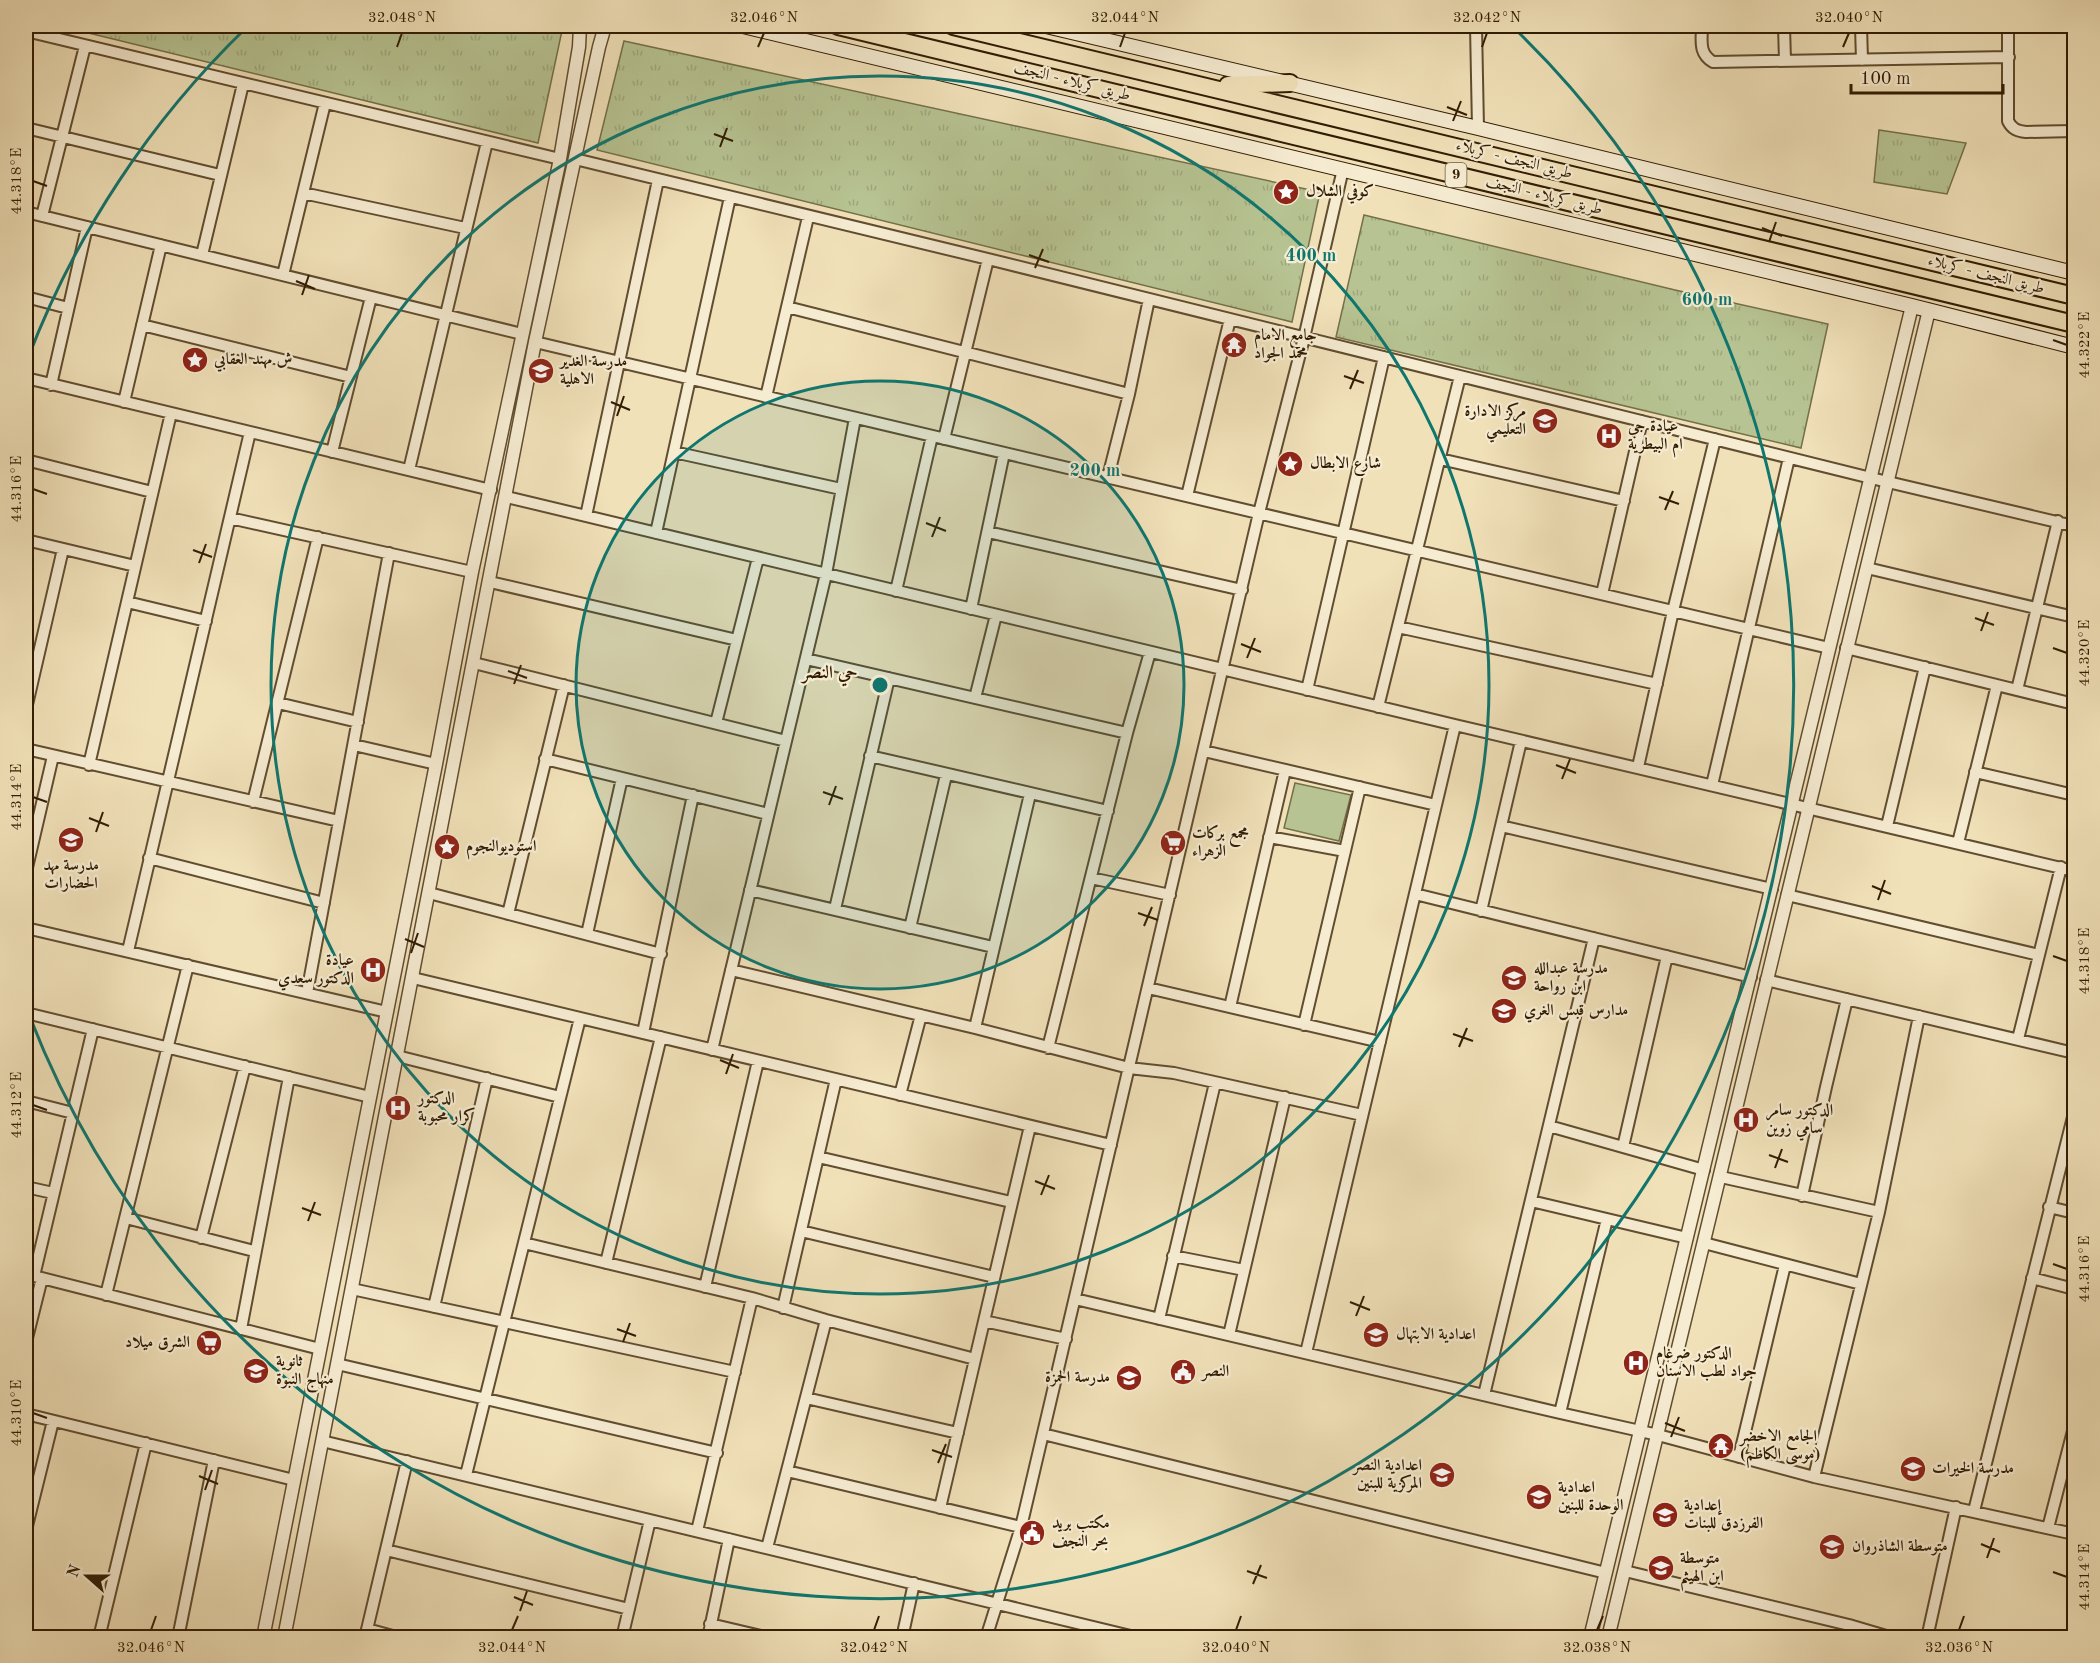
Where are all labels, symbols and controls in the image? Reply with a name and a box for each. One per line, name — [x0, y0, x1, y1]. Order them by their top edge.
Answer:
text: 32.048°N — [368, 11, 436, 26]
text: 32.046°N — [730, 11, 798, 26]
text: 32.044°N — [1091, 11, 1159, 26]
text: 32.042°N — [1453, 11, 1521, 26]
text: 32.040°N — [1815, 11, 1883, 26]
scale bar — [1851, 57, 2002, 95]
street label: طريق کربلاء - النجف — [1012, 58, 1132, 105]
text: 100 m — [1860, 70, 1911, 88]
street label: طريق النجف - کربلاء — [1454, 136, 1574, 183]
text: 44.318°E — [10, 148, 25, 214]
road number: 9 — [1446, 163, 1466, 187]
street label: طريق کربلاء - النجف — [1484, 172, 1604, 219]
place icon: كوفي الشلال — [1271, 177, 1301, 207]
place label: كوفي الشلال — [1306, 183, 1374, 204]
text: 400 m — [1286, 247, 1336, 265]
street label: طريق النجف - کربلاء — [1926, 251, 2046, 298]
text: 600 m — [1682, 291, 1732, 309]
text: 44.322°E — [2078, 312, 2093, 378]
place label: جامع الامام محمد الجواد — [1254, 326, 1317, 363]
temple icon: جامع الامام محمد الجواد — [1219, 330, 1249, 360]
place icon: ش مهند العقابي — [180, 345, 210, 375]
place label: ش مهند العقابي — [213, 351, 292, 372]
place label: مدرسة الغدير الاهلية — [558, 353, 627, 388]
school or university icon: مدرسة الغدير الاهلية — [526, 356, 556, 386]
place label: مركز الادارة التعليمي — [1464, 402, 1526, 443]
school or university icon: مركز الادارة التعليمي — [1530, 406, 1560, 436]
place label: عيادة جي ام البيطرية — [1627, 418, 1683, 458]
hospital icon: عيادة جي ام البيطرية — [1594, 421, 1624, 451]
place icon: شارع الابطال — [1275, 449, 1305, 479]
place label: شارع الابطال — [1310, 454, 1381, 476]
text: 44.316°E — [10, 456, 25, 522]
text: 200 m — [1070, 462, 1120, 480]
text: 44.320°E — [2078, 620, 2093, 686]
district label: حي النصر — [800, 664, 858, 687]
centre of rings — [870, 675, 890, 695]
text: 44.314°E — [10, 764, 25, 830]
place label: مجمع بركات الزهراء — [1192, 824, 1249, 861]
school or university icon: مدرسة مهد الحضارات — [56, 825, 86, 855]
supermarket icon: مجمع بركات الزهراء — [1158, 828, 1188, 858]
place icon: استوديوالنجوم — [432, 832, 462, 862]
place label: استوديوالنجوم — [466, 838, 536, 860]
place label: مدرسة مهد الحضارات — [43, 858, 99, 892]
text: 44.318°E — [2078, 928, 2093, 994]
place label: عيادة الدكتور سعدي — [278, 952, 354, 991]
hospital icon: عيادة الدكتور سعدي — [358, 955, 388, 985]
place label: مدرسة عبدالله ابن رواحة — [1534, 961, 1608, 995]
school or university icon: مدرسة عبدالله ابن رواحة — [1499, 963, 1529, 993]
school or university icon: مدارس قبس الغري — [1489, 996, 1519, 1026]
place label: مدارس قبس الغري — [1524, 1002, 1628, 1023]
text: 44.312°E — [10, 1072, 25, 1138]
place label: الدكتور كرار محبوبة — [416, 1090, 475, 1126]
hospital icon: الدكتور كرار محبوبة — [383, 1093, 413, 1123]
place label: الدكتور سامر سامي زوين — [1766, 1102, 1833, 1141]
hospital icon: الدكتور سامر سامي زوين — [1731, 1105, 1761, 1135]
text: 44.316°E — [2078, 1236, 2093, 1302]
school or university icon: اعدادية الابتهال — [1361, 1320, 1391, 1350]
place label: اعدادية الابتهال — [1396, 1325, 1476, 1344]
supermarket icon: الشرق ميلاد — [194, 1328, 224, 1358]
place label: الشرق ميلاد — [125, 1334, 190, 1353]
place label: الدكتور ضرغام جواد لطب الاسنان — [1656, 1345, 1757, 1381]
hospital icon: الدكتور ضرغام جواد لطب الاسنان — [1621, 1348, 1651, 1378]
place label: ثانوية منهاج النبوة — [276, 1353, 334, 1393]
school or university icon: ثانوية منهاج النبوة — [241, 1356, 271, 1386]
public building icon: النصر — [1168, 1357, 1198, 1387]
school or university icon: مدرسة الحمزة — [1114, 1363, 1144, 1393]
place label: النصر — [1200, 1363, 1229, 1382]
place label: مدرسة الحمزة — [1045, 1370, 1110, 1387]
text: 44.310°E — [10, 1380, 25, 1446]
place label: الجامع الاخضر (موسى الكاظم) — [1738, 1427, 1820, 1468]
temple icon: الجامع الاخضر (موسى الكاظم) — [1706, 1431, 1736, 1461]
school or university icon: مدرسة الخيرات — [1898, 1454, 1928, 1484]
place label: اعدادية النصر المركزية للبنين — [1351, 1457, 1422, 1493]
school or university icon: اعدادية النصر المركزية للبنين — [1427, 1460, 1457, 1490]
place label: مدرسة الخيرات — [1932, 1461, 2014, 1477]
place label: اعدادية الوحدة للبنين — [1558, 1480, 1623, 1515]
school or university icon: اعدادية الوحدة للبنين — [1524, 1482, 1554, 1512]
place label: إعدادية الفرزدق للبنات — [1684, 1498, 1763, 1533]
school or university icon: إعدادية الفرزدق للبنات — [1650, 1500, 1680, 1530]
place label: مكتب بريد بحر النجف — [1052, 1514, 1110, 1551]
public building icon: مكتب بريد بحر النجف — [1017, 1518, 1047, 1548]
school or university icon: متوسطة الشاذروان — [1817, 1532, 1847, 1562]
place label: متوسطة الشاذروان — [1852, 1538, 1948, 1556]
text: 44.314°E — [2078, 1544, 2093, 1610]
north arrow — [57, 1546, 117, 1606]
place label: متوسطة ابن الهيثم — [1680, 1551, 1724, 1592]
school or university icon: متوسطة ابن الهيثم — [1646, 1553, 1676, 1583]
text: N — [65, 1562, 85, 1580]
text: 32.046°N — [117, 1641, 185, 1656]
text: 32.044°N — [478, 1641, 546, 1656]
text: 32.042°N — [840, 1641, 908, 1656]
text: 32.040°N — [1202, 1641, 1270, 1656]
text: 32.038°N — [1563, 1641, 1631, 1656]
text: 32.036°N — [1925, 1641, 1993, 1656]

